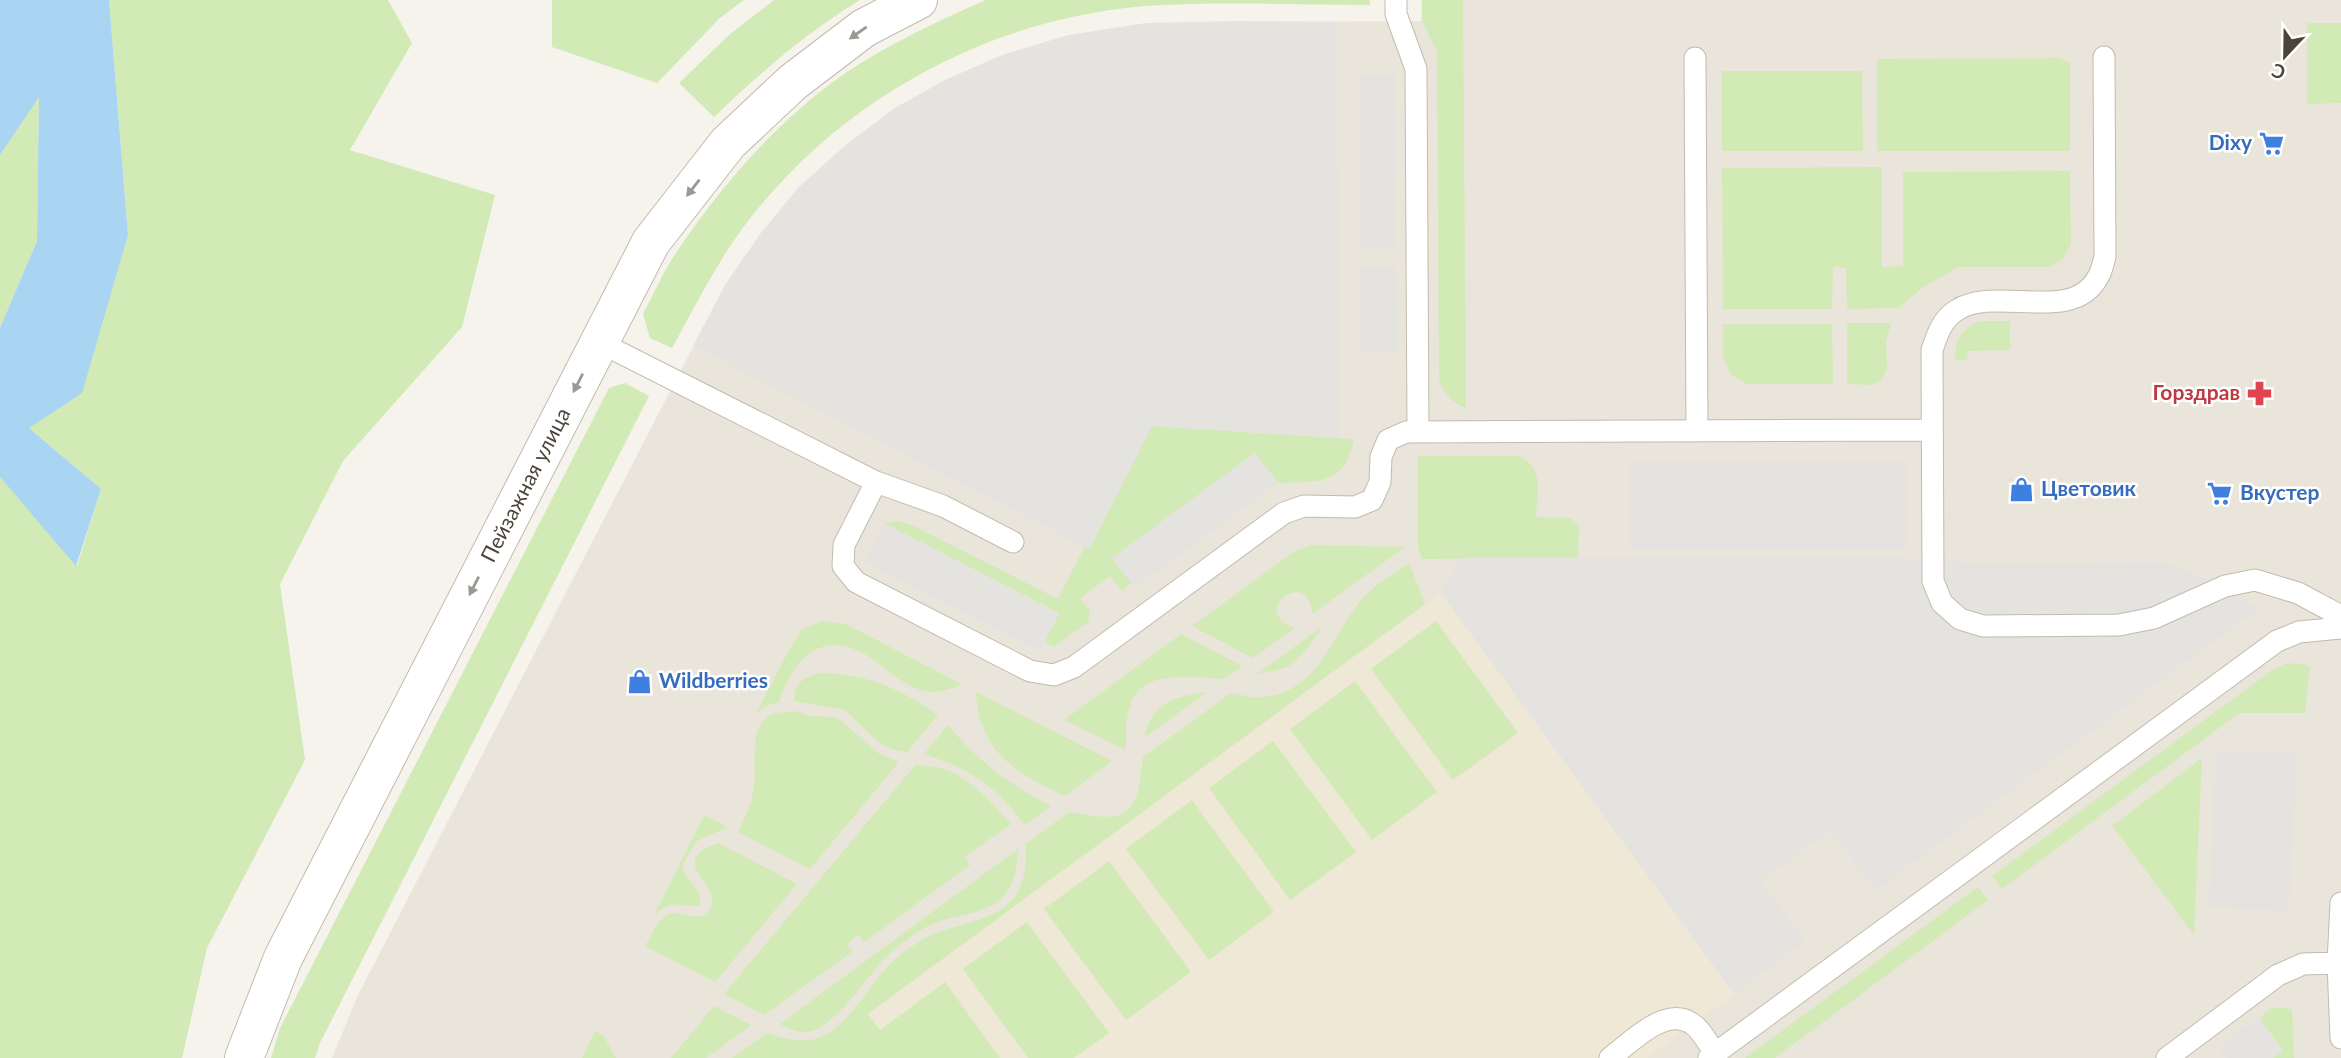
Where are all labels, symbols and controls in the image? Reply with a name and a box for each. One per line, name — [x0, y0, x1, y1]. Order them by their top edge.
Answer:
north arrow — [2250, 21, 2320, 91]
one-way arrow — [849, 26, 867, 40]
text: С — [2268, 59, 2289, 85]
place label: Dixy — [2209, 129, 2253, 154]
supermarket icon: Dixy — [2258, 129, 2286, 157]
one-way arrow — [687, 179, 701, 197]
one-way arrow — [572, 373, 584, 393]
place label: Горздрав — [2153, 379, 2240, 404]
pharmacy icon: Горздрав — [2246, 379, 2274, 407]
street label: Пейзажная улица — [475, 403, 575, 566]
shop icon: Цветовик — [2007, 475, 2035, 503]
place label: Цветовик — [2041, 475, 2137, 500]
supermarket icon: Вкустер — [2206, 479, 2234, 507]
place label: Вкустер — [2240, 479, 2320, 504]
one-way arrow — [468, 576, 480, 596]
shop icon: Wildberries — [625, 667, 653, 695]
place label: Wildberries — [659, 667, 768, 692]

